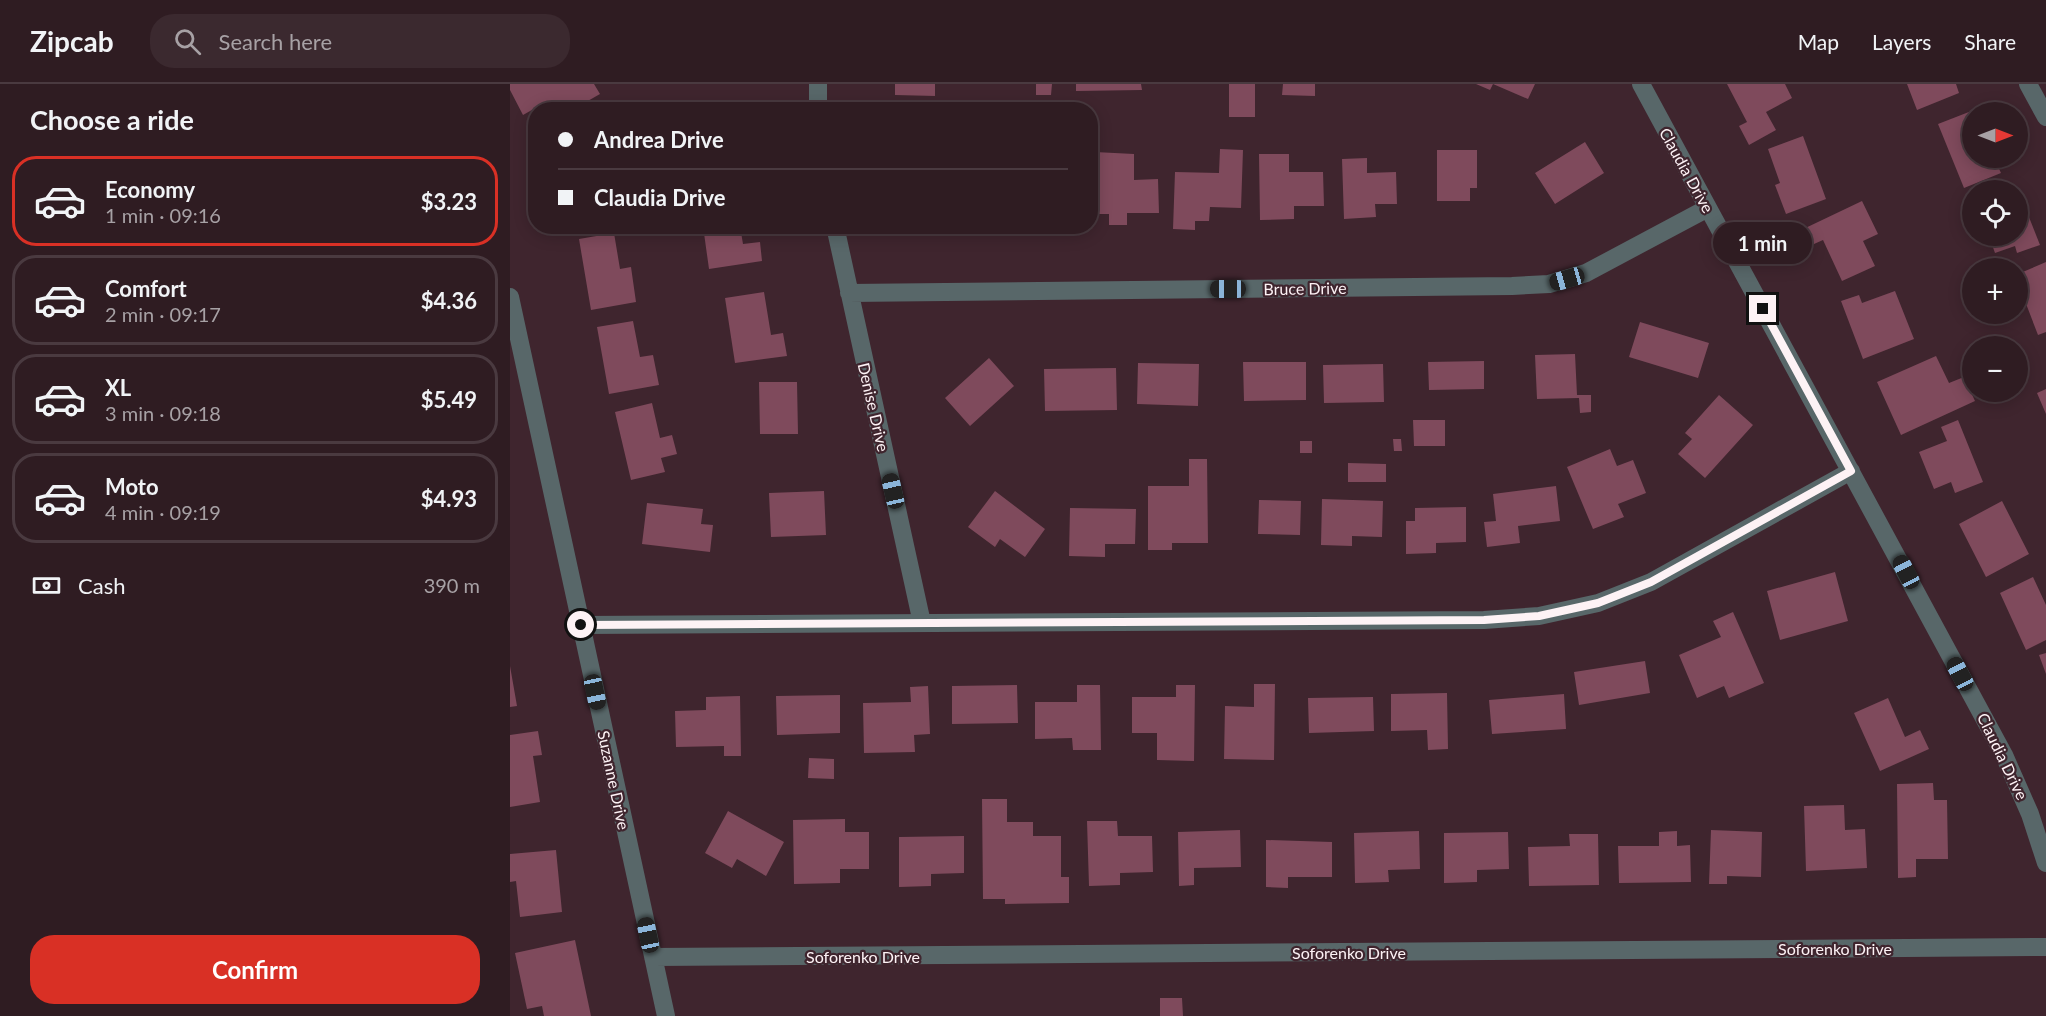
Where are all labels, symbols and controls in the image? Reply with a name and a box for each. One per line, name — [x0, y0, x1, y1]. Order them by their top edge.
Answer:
search box — [150, 14, 570, 68]
text: Zipcab — [30, 24, 114, 58]
icon: search — [171, 25, 204, 58]
text: Search here — [219, 28, 332, 55]
text: Map — [1798, 29, 1839, 54]
text: Layers — [1872, 29, 1931, 54]
text: Share — [1964, 29, 2016, 54]
north arrow — [1962, 102, 2028, 168]
map controls — [1962, 102, 2028, 402]
text: Choose a ride — [30, 103, 194, 136]
street label: Claudia Drive — [1656, 124, 1718, 216]
text: Andrea Drive — [594, 126, 724, 153]
icon: car — [33, 174, 87, 228]
text: Economy — [105, 176, 195, 203]
button: locate — [1962, 180, 2028, 246]
text: Claudia Drive — [594, 184, 726, 211]
text: $3.23 — [421, 188, 477, 215]
text: 1 min · 09:16 — [105, 203, 221, 227]
callout: 1 min — [1714, 222, 1812, 264]
text: 1 min — [1738, 231, 1787, 255]
button: + — [1962, 258, 2028, 324]
car — [1547, 265, 1587, 293]
icon: car — [33, 273, 87, 327]
text: Comfort — [105, 275, 187, 302]
street label: Bruce Drive — [1263, 278, 1347, 298]
car — [1210, 280, 1246, 298]
text: $4.36 — [421, 287, 477, 314]
route end — [1749, 295, 1776, 322]
text: 2 min · 09:17 — [105, 302, 221, 326]
button: − — [1962, 336, 2028, 402]
street label: Denise Drive — [855, 361, 893, 453]
icon: car — [33, 372, 87, 426]
text: XL — [105, 374, 131, 401]
text: $5.49 — [421, 386, 477, 413]
text: 3 min · 09:18 — [105, 401, 221, 425]
icon: car — [33, 471, 87, 525]
car — [880, 471, 906, 511]
text: Moto — [105, 473, 159, 500]
text: $4.93 — [421, 485, 477, 512]
text: 4 min · 09:19 — [105, 500, 221, 524]
car — [1890, 552, 1922, 592]
icon: cash — [30, 569, 63, 602]
text: Cash — [78, 572, 125, 599]
text: 390 m — [424, 573, 480, 597]
route start — [567, 611, 594, 638]
car — [1944, 654, 1976, 694]
car — [582, 673, 608, 711]
street label: Claudia Drive — [1974, 709, 2032, 803]
street label: Suzanne Drive — [594, 729, 634, 831]
car — [635, 916, 661, 954]
button: Confirm — [30, 935, 480, 1004]
street label: Soforenko Drive — [1778, 939, 1892, 958]
street label: Soforenko Drive — [1292, 943, 1406, 962]
street label: Soforenko Drive — [806, 947, 920, 966]

